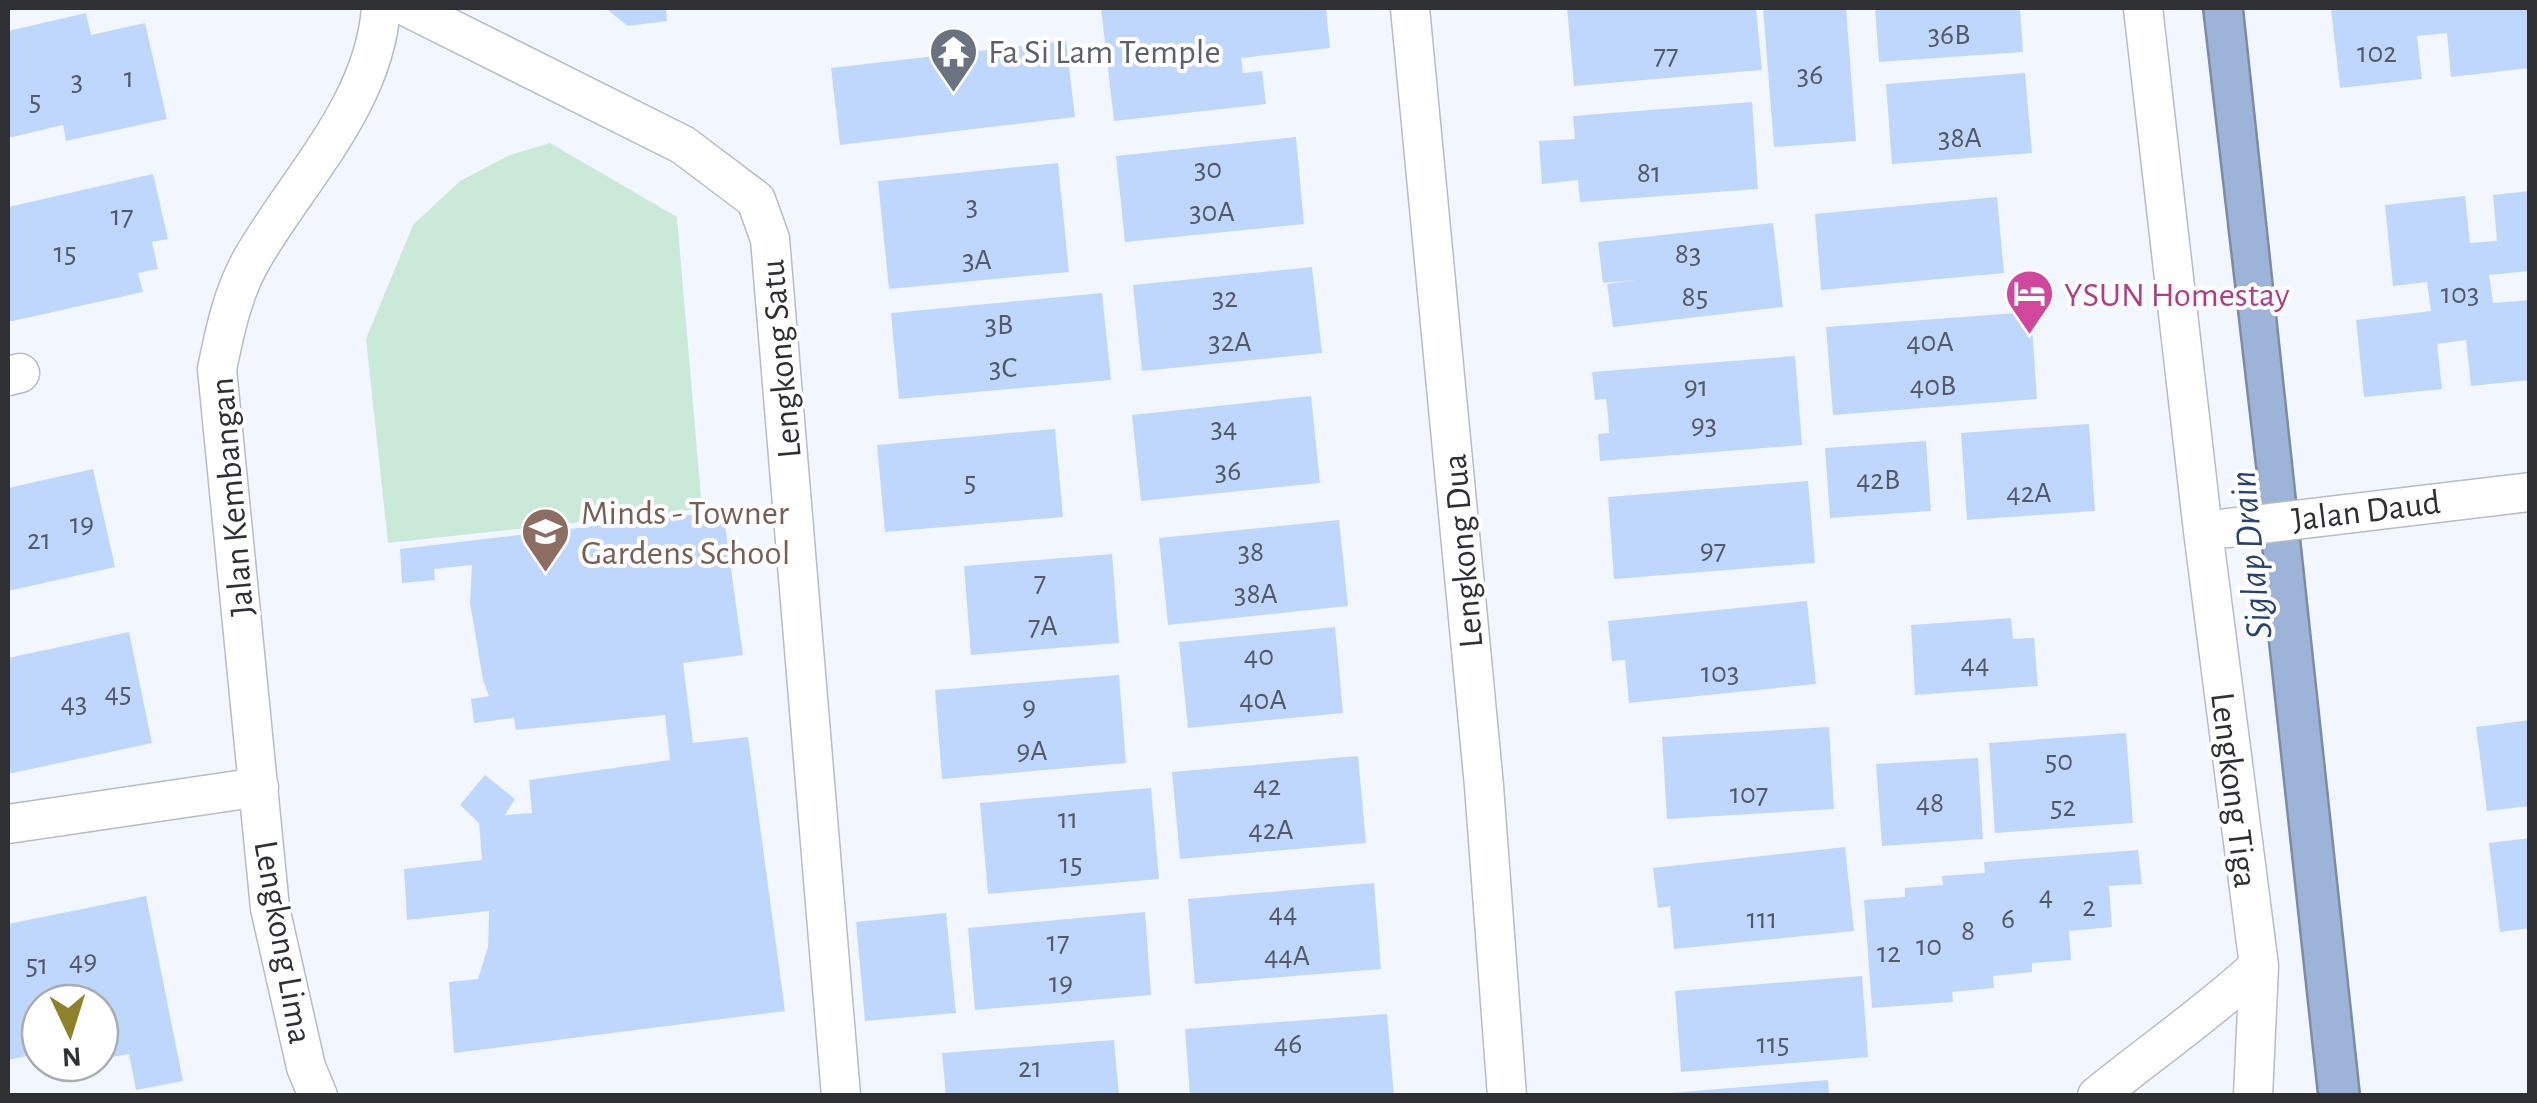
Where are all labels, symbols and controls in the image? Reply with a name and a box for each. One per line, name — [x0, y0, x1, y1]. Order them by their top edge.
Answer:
house number: 36B — [1928, 20, 1970, 50]
temple icon: Fa Si Lam Temple — [927, 25, 979, 93]
place label: Fa Si Lam Temple — [988, 35, 1221, 70]
house number: 102 — [2357, 38, 2397, 68]
house number: 77 — [1653, 40, 1679, 70]
house number: 36 — [1797, 60, 1823, 90]
house number: 1 — [124, 63, 134, 93]
house number: 3 — [71, 66, 83, 96]
house number: 5 — [29, 86, 41, 116]
house number: 38A — [1938, 123, 1982, 153]
house number: 30 — [1194, 154, 1222, 184]
house number: 81 — [1637, 158, 1661, 188]
house number: 3 — [966, 191, 978, 221]
house number: 30A — [1189, 197, 1235, 227]
house number: 17 — [111, 201, 133, 231]
house number: 15 — [54, 238, 76, 268]
house number: 83 — [1675, 239, 1701, 269]
house number: 3A — [962, 245, 992, 275]
street label: Lengkong Satu — [755, 258, 808, 460]
hotel icon: YSUN Homestay — [2003, 268, 2055, 336]
place label: YSUN Homestay — [2064, 278, 2290, 313]
house number: 103 — [2441, 279, 2479, 309]
house number: 85 — [1682, 282, 1708, 312]
house number: 32 — [1212, 283, 1238, 313]
house number: 3B — [985, 310, 1013, 340]
house number: 32A — [1208, 327, 1252, 357]
house number: 40A — [1906, 327, 1954, 357]
house number: 3C — [989, 353, 1017, 383]
house number: 40B — [1910, 371, 1956, 401]
house number: 91 — [1684, 372, 1708, 402]
street label: Jalan Kembangan — [205, 376, 260, 618]
house number: 93 — [1691, 410, 1717, 440]
house number: 34 — [1211, 413, 1237, 443]
street label: Lengkong Dua — [1438, 452, 1489, 650]
house number: 36 — [1215, 456, 1241, 486]
house number: 42B — [1856, 465, 1900, 495]
house number: 5 — [964, 467, 976, 497]
water label: Siglap Drain — [2224, 469, 2280, 641]
house number: 42A — [2006, 478, 2052, 508]
street label: Jalan Daud — [2290, 485, 2442, 538]
place label: Minds - Towner Gardens School — [581, 496, 790, 571]
school or university icon: Minds - Towner Gardens School — [520, 506, 572, 574]
house number: 19 — [70, 509, 94, 539]
house number: 21 — [27, 525, 51, 555]
house number: 97 — [1700, 535, 1726, 565]
house number: 38 — [1238, 537, 1264, 567]
house number: 7 — [1034, 567, 1046, 597]
house number: 38A — [1234, 579, 1278, 609]
house number: 7A — [1028, 611, 1058, 641]
house number: 40 — [1244, 641, 1274, 671]
house number: 44 — [1961, 649, 1989, 679]
house number: 103 — [1701, 658, 1739, 688]
house number: 45 — [105, 678, 131, 708]
house number: 40A — [1239, 685, 1287, 715]
house number: 43 — [61, 688, 87, 718]
street label: Lengkong Tiga — [2204, 690, 2263, 890]
house number: 9 — [1022, 692, 1036, 722]
house number: 9A — [1016, 736, 1048, 766]
house number: 50 — [2045, 746, 2073, 776]
house number: 42 — [1253, 771, 1281, 801]
house number: 107 — [1730, 779, 1768, 809]
house number: 48 — [1916, 788, 1944, 818]
house number: 52 — [2050, 792, 2076, 822]
house number: 11 — [1058, 804, 1078, 834]
house number: 42A — [1248, 815, 1294, 845]
street label: Lengkong Lima — [247, 838, 318, 1047]
house number: 15 — [1060, 849, 1082, 879]
house number: 4 — [2039, 881, 2053, 911]
house number: 2 — [2082, 892, 2096, 922]
house number: 44 — [1269, 898, 1297, 928]
house number: 111 — [1747, 904, 1777, 934]
house number: 6 — [2001, 904, 2015, 934]
house number: 8 — [1961, 916, 1975, 946]
house number: 17 — [1047, 927, 1069, 957]
house number: 10 — [1916, 931, 1942, 961]
house number: 12 — [1877, 938, 1901, 968]
house number: 44A — [1264, 941, 1310, 971]
house number: 49 — [69, 946, 97, 976]
house number: 51 — [26, 950, 48, 980]
house number: 19 — [1049, 968, 1073, 998]
north arrow — [20, 983, 120, 1083]
house number: 46 — [1274, 1029, 1302, 1059]
house number: 115 — [1756, 1029, 1790, 1059]
text: N — [61, 1041, 82, 1071]
house number: 21 — [1018, 1053, 1042, 1083]

